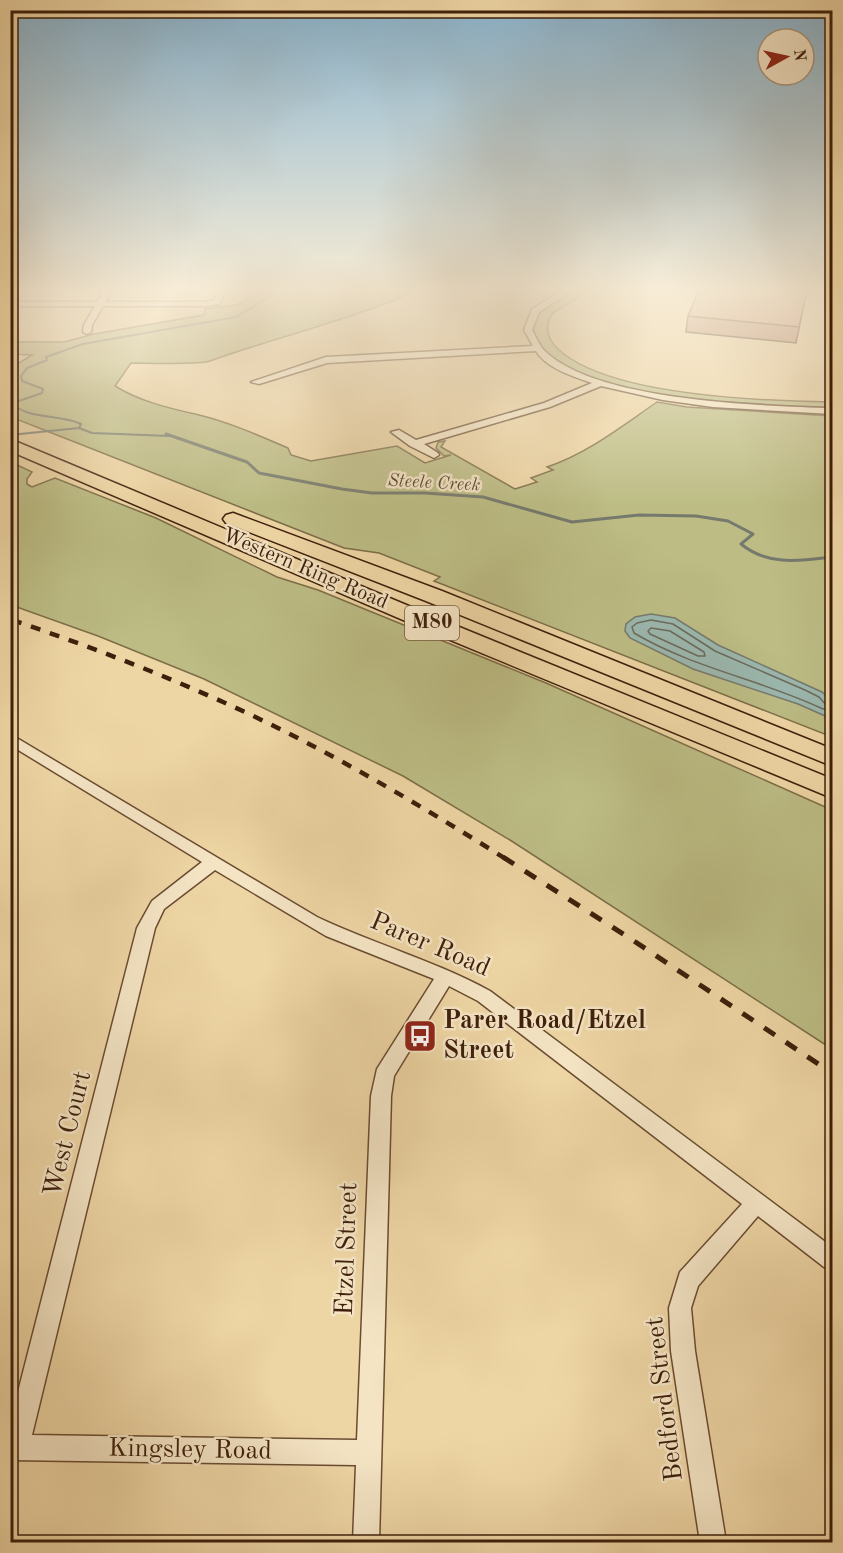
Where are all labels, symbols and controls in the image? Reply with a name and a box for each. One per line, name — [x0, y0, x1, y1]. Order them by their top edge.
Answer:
north arrow — [756, 27, 816, 87]
text: N — [790, 48, 808, 63]
water label: Steele Creek — [387, 472, 481, 494]
street label: Western Ring Road — [219, 525, 391, 613]
road number: M80 — [405, 606, 459, 640]
street label: Parer Road — [366, 908, 494, 982]
place label: Parer Road/Etzel Street — [443, 1008, 646, 1064]
bus stop icon: Parer Road/Etzel Street — [402, 1018, 438, 1054]
street label: West Court — [40, 1068, 96, 1200]
street label: Etzel Street — [332, 1182, 362, 1316]
street label: Bedford Street — [642, 1315, 688, 1483]
street label: Kingsley Road — [108, 1436, 272, 1464]

